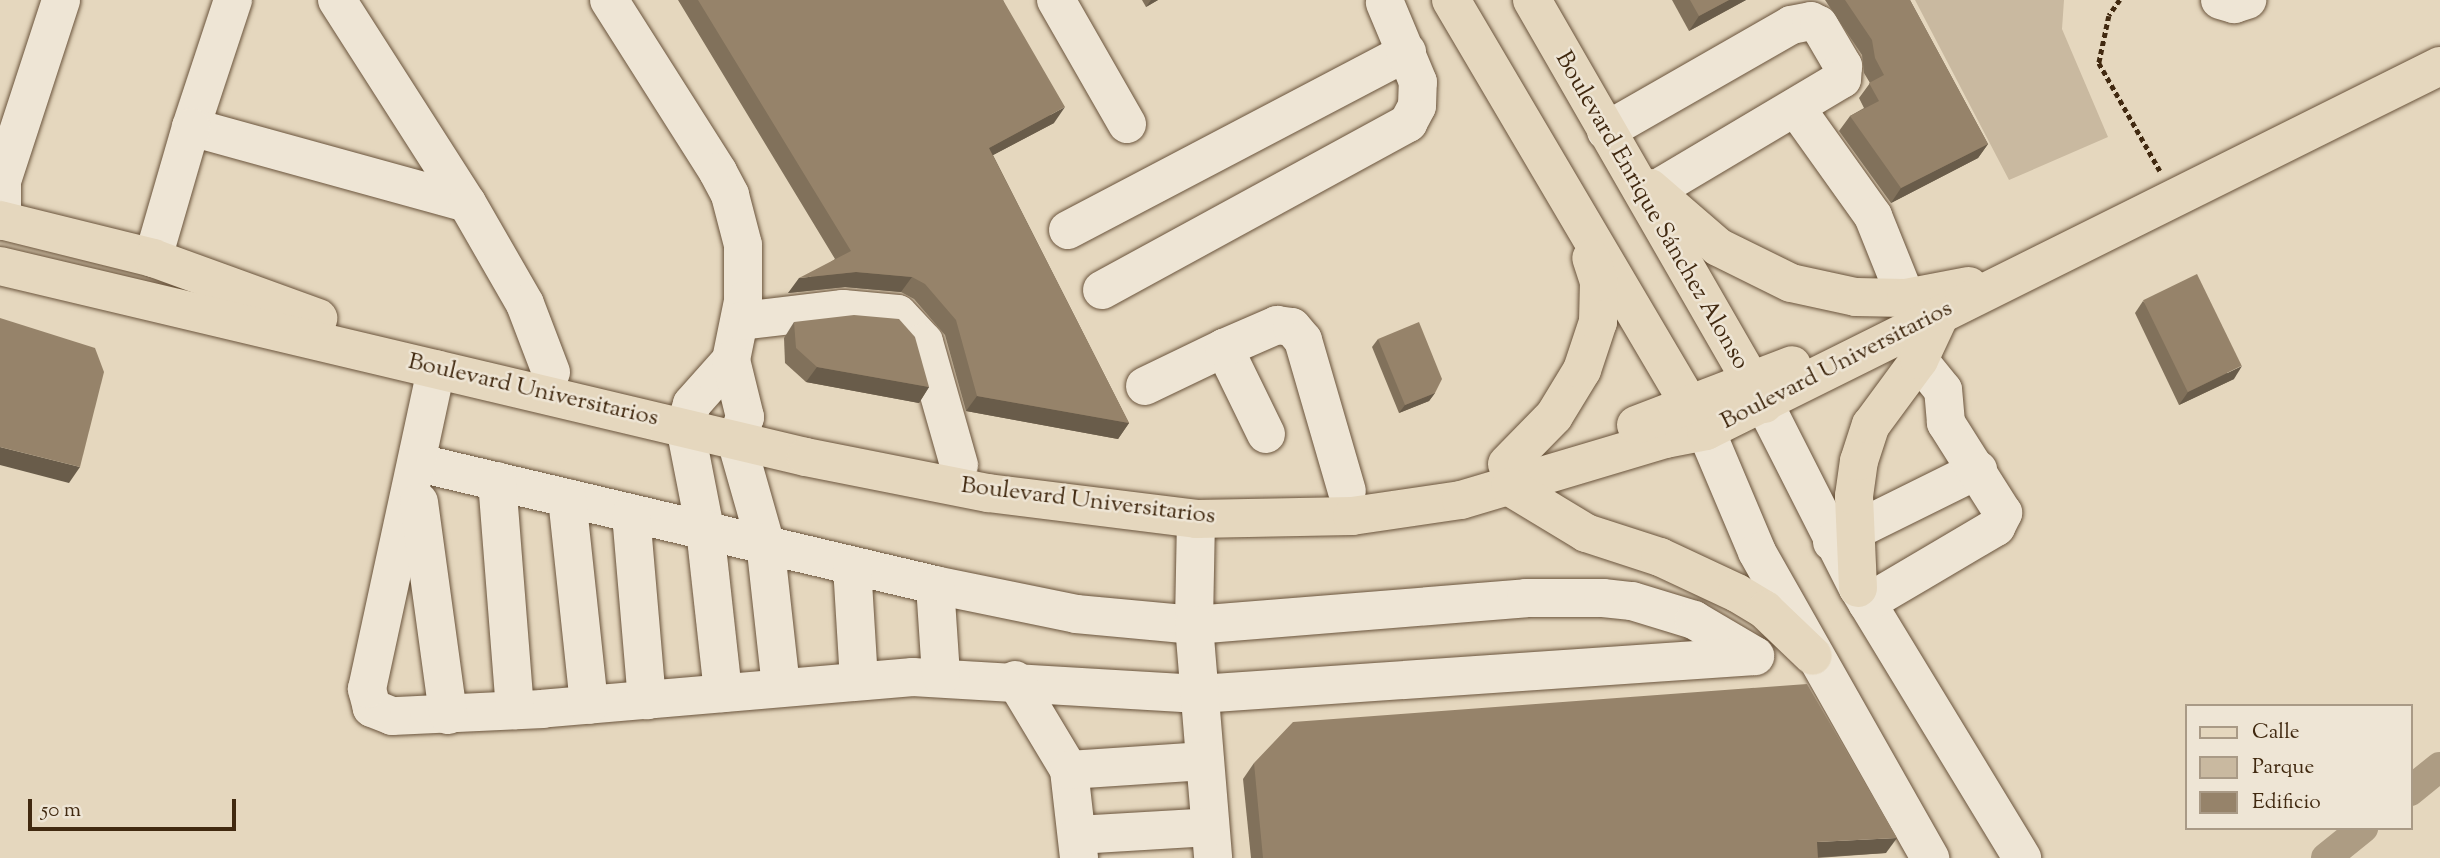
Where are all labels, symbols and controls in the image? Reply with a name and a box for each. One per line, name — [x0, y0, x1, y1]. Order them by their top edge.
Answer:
street label: Boulevard Enrique Sánchez Alonso — [1548, 47, 1754, 375]
street label: Boulevard Universitarios — [1716, 295, 1958, 437]
street label: Boulevard Universitarios — [405, 348, 661, 434]
street label: Boulevard Universitarios — [959, 472, 1217, 532]
legend — [2184, 704, 2412, 830]
text: Calle — [2252, 718, 2300, 748]
text: Parque — [2252, 753, 2314, 783]
scale bar — [32, 784, 240, 828]
text: Edificio — [2252, 788, 2321, 818]
text: 50 m — [41, 796, 81, 826]

